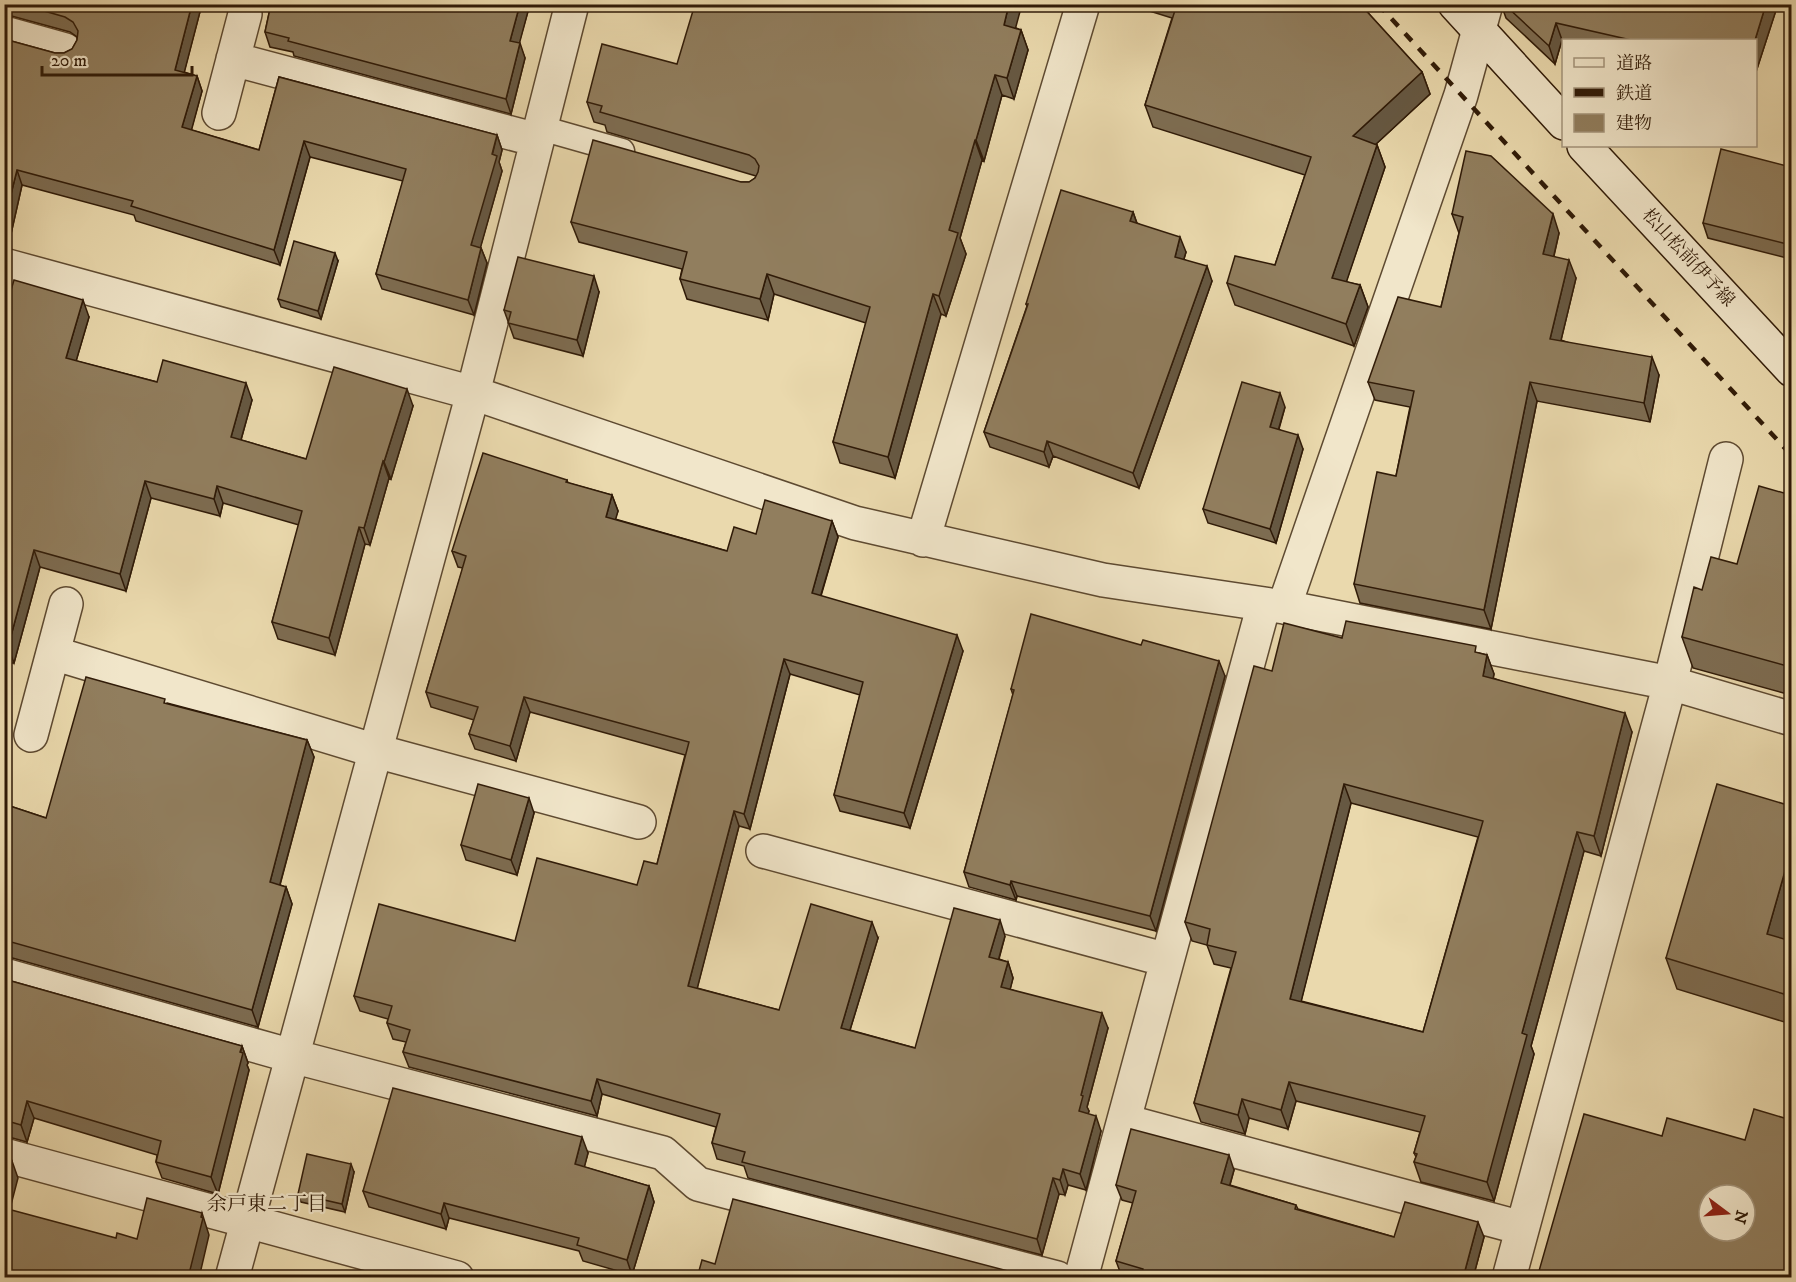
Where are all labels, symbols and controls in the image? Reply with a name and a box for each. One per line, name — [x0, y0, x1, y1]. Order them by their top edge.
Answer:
scale bar — [42, 39, 192, 77]
legend — [1562, 39, 1757, 147]
text: 20 m — [51, 50, 87, 72]
text: 道路 — [1616, 53, 1652, 75]
text: 鉄道 — [1616, 83, 1652, 105]
text: 建物 — [1616, 113, 1652, 135]
street label: 松山松前伊予線 — [1637, 204, 1739, 312]
north arrow — [1697, 1183, 1757, 1243]
district label: 余戸東二丁目 — [207, 1192, 327, 1217]
text: N — [1729, 1208, 1752, 1226]

